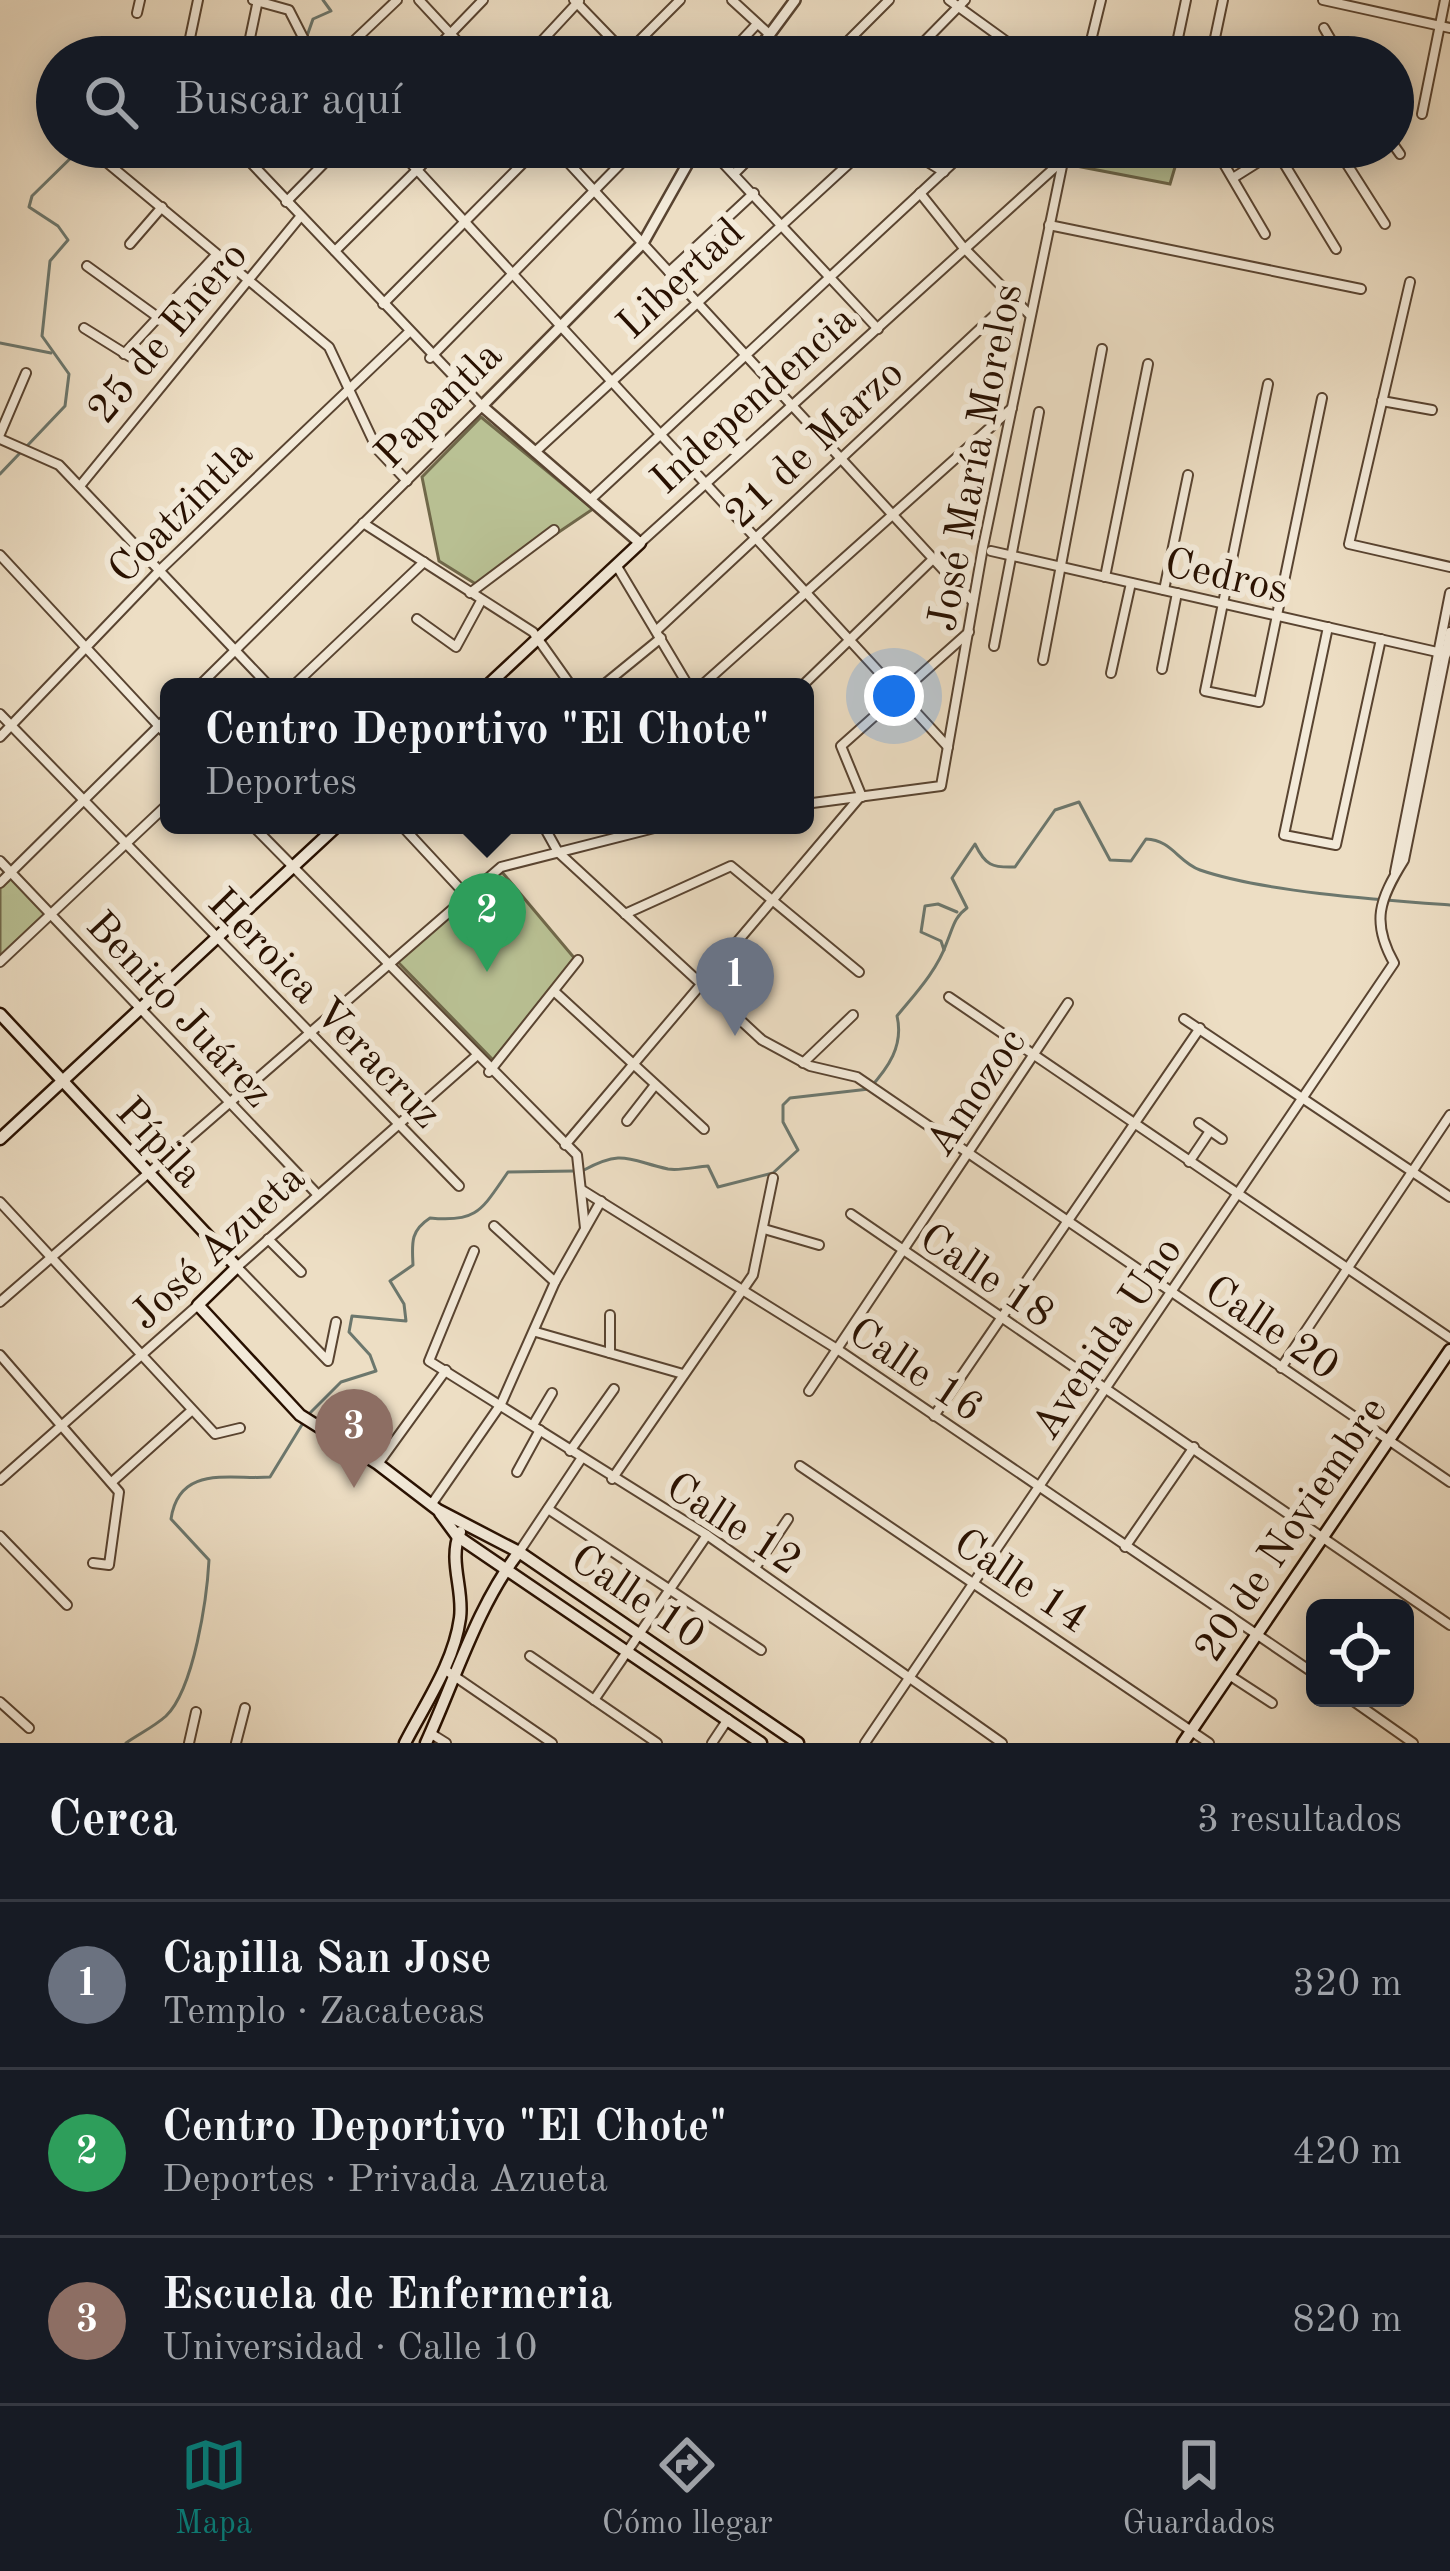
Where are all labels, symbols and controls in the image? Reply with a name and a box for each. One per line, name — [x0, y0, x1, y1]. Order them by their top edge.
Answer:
search box — [36, 36, 1414, 168]
icon: search — [78, 69, 144, 135]
text: Buscar aquí — [174, 79, 403, 124]
street label: Libertad — [611, 212, 753, 348]
street label: 25 de Enero — [81, 235, 257, 432]
street label: José María Morelos — [923, 281, 1031, 635]
street label: Independencia — [645, 299, 865, 503]
street label: Papantla — [369, 335, 511, 477]
street label: 21 de Marzo — [719, 353, 913, 537]
street label: Coatzintla — [102, 433, 262, 593]
street label: Cedros — [1160, 543, 1292, 612]
your location — [864, 666, 924, 726]
popup — [160, 678, 814, 834]
text: Centro Deportivo "El Chote" — [205, 709, 769, 754]
text: Deportes — [205, 764, 357, 803]
pin: 2 — [448, 873, 526, 972]
street label: Heroica Veracruz — [199, 882, 448, 1138]
street label: Benito Juárez — [77, 905, 279, 1117]
pin: 1 — [696, 937, 774, 1036]
street label: Amozoc — [920, 1022, 1035, 1165]
street label: Pípila — [107, 1091, 209, 1196]
street label: José Azueta — [124, 1157, 314, 1339]
street label: Calle 18 — [911, 1218, 1060, 1337]
street label: Avenida Uno — [1026, 1231, 1191, 1448]
street label: Calle 20 — [1196, 1270, 1345, 1389]
street label: Calle 16 — [840, 1312, 989, 1431]
pin: 3 — [315, 1389, 393, 1488]
street label: 20 de Noviembre — [1188, 1390, 1396, 1670]
street label: Calle 12 — [658, 1467, 808, 1584]
street label: Calle 14 — [945, 1523, 1094, 1642]
street label: Calle 10 — [562, 1539, 711, 1658]
map controls — [1306, 1599, 1414, 1707]
button: locate — [1306, 1599, 1414, 1707]
text: Cerca — [48, 1796, 178, 1847]
text: 3 resultados — [1197, 1801, 1402, 1840]
text: Capilla San Jose — [162, 1938, 492, 1983]
text: 1 — [76, 1965, 98, 2004]
text: 320 m — [1292, 1965, 1402, 2004]
text: Templo · Zacatecas — [162, 1993, 485, 2032]
text: Centro Deportivo "El Chote" — [162, 2106, 727, 2151]
text: 2 — [76, 2133, 98, 2172]
text: 420 m — [1292, 2133, 1402, 2172]
text: Deportes · Privada Azueta — [162, 2161, 608, 2200]
text: Escuela de Enfermeria — [162, 2274, 612, 2319]
text: 3 — [76, 2301, 98, 2340]
text: 820 m — [1292, 2301, 1402, 2340]
text: Universidad · Calle 10 — [162, 2329, 538, 2368]
tab: Mapa — [175, 2432, 252, 2545]
tab: Cómo llegar — [602, 2432, 773, 2545]
tab: Guardados — [1122, 2432, 1275, 2545]

